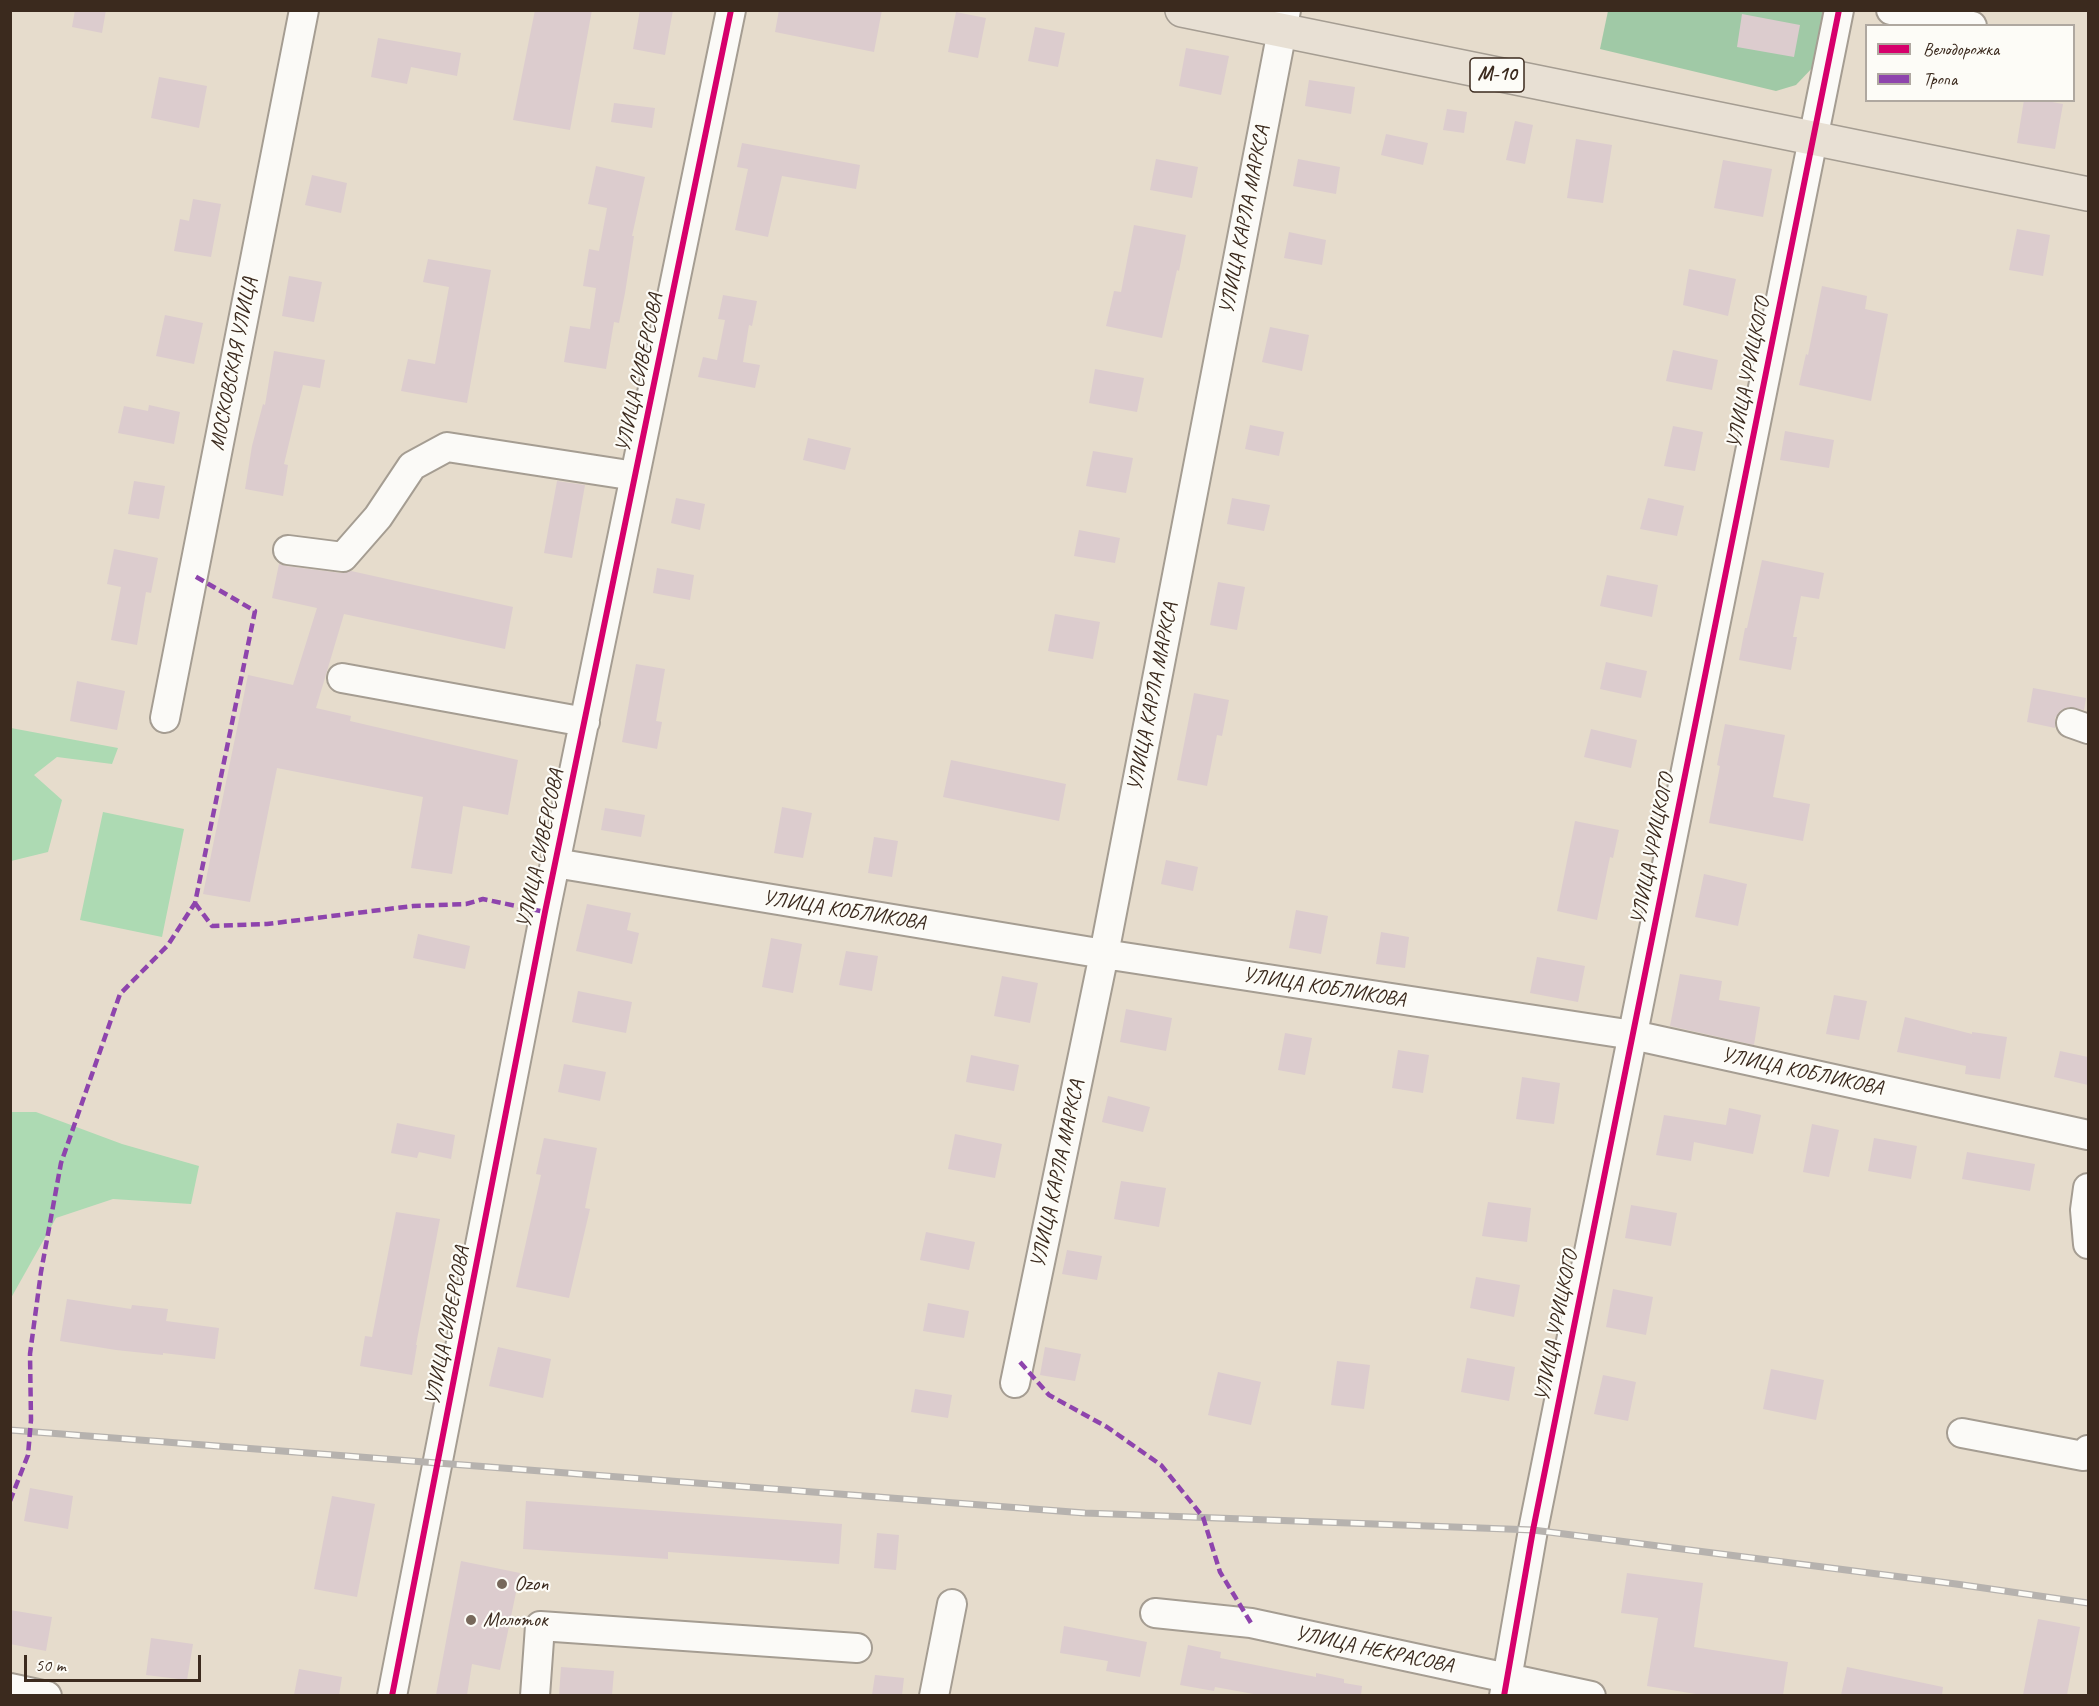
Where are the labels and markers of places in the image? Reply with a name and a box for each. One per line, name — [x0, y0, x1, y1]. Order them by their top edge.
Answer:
place label: Ozon — [514, 1571, 549, 1597]
marker: Ozon — [495, 1577, 509, 1591]
place label: Молоток — [483, 1607, 548, 1633]
marker: Молоток — [464, 1613, 478, 1627]

